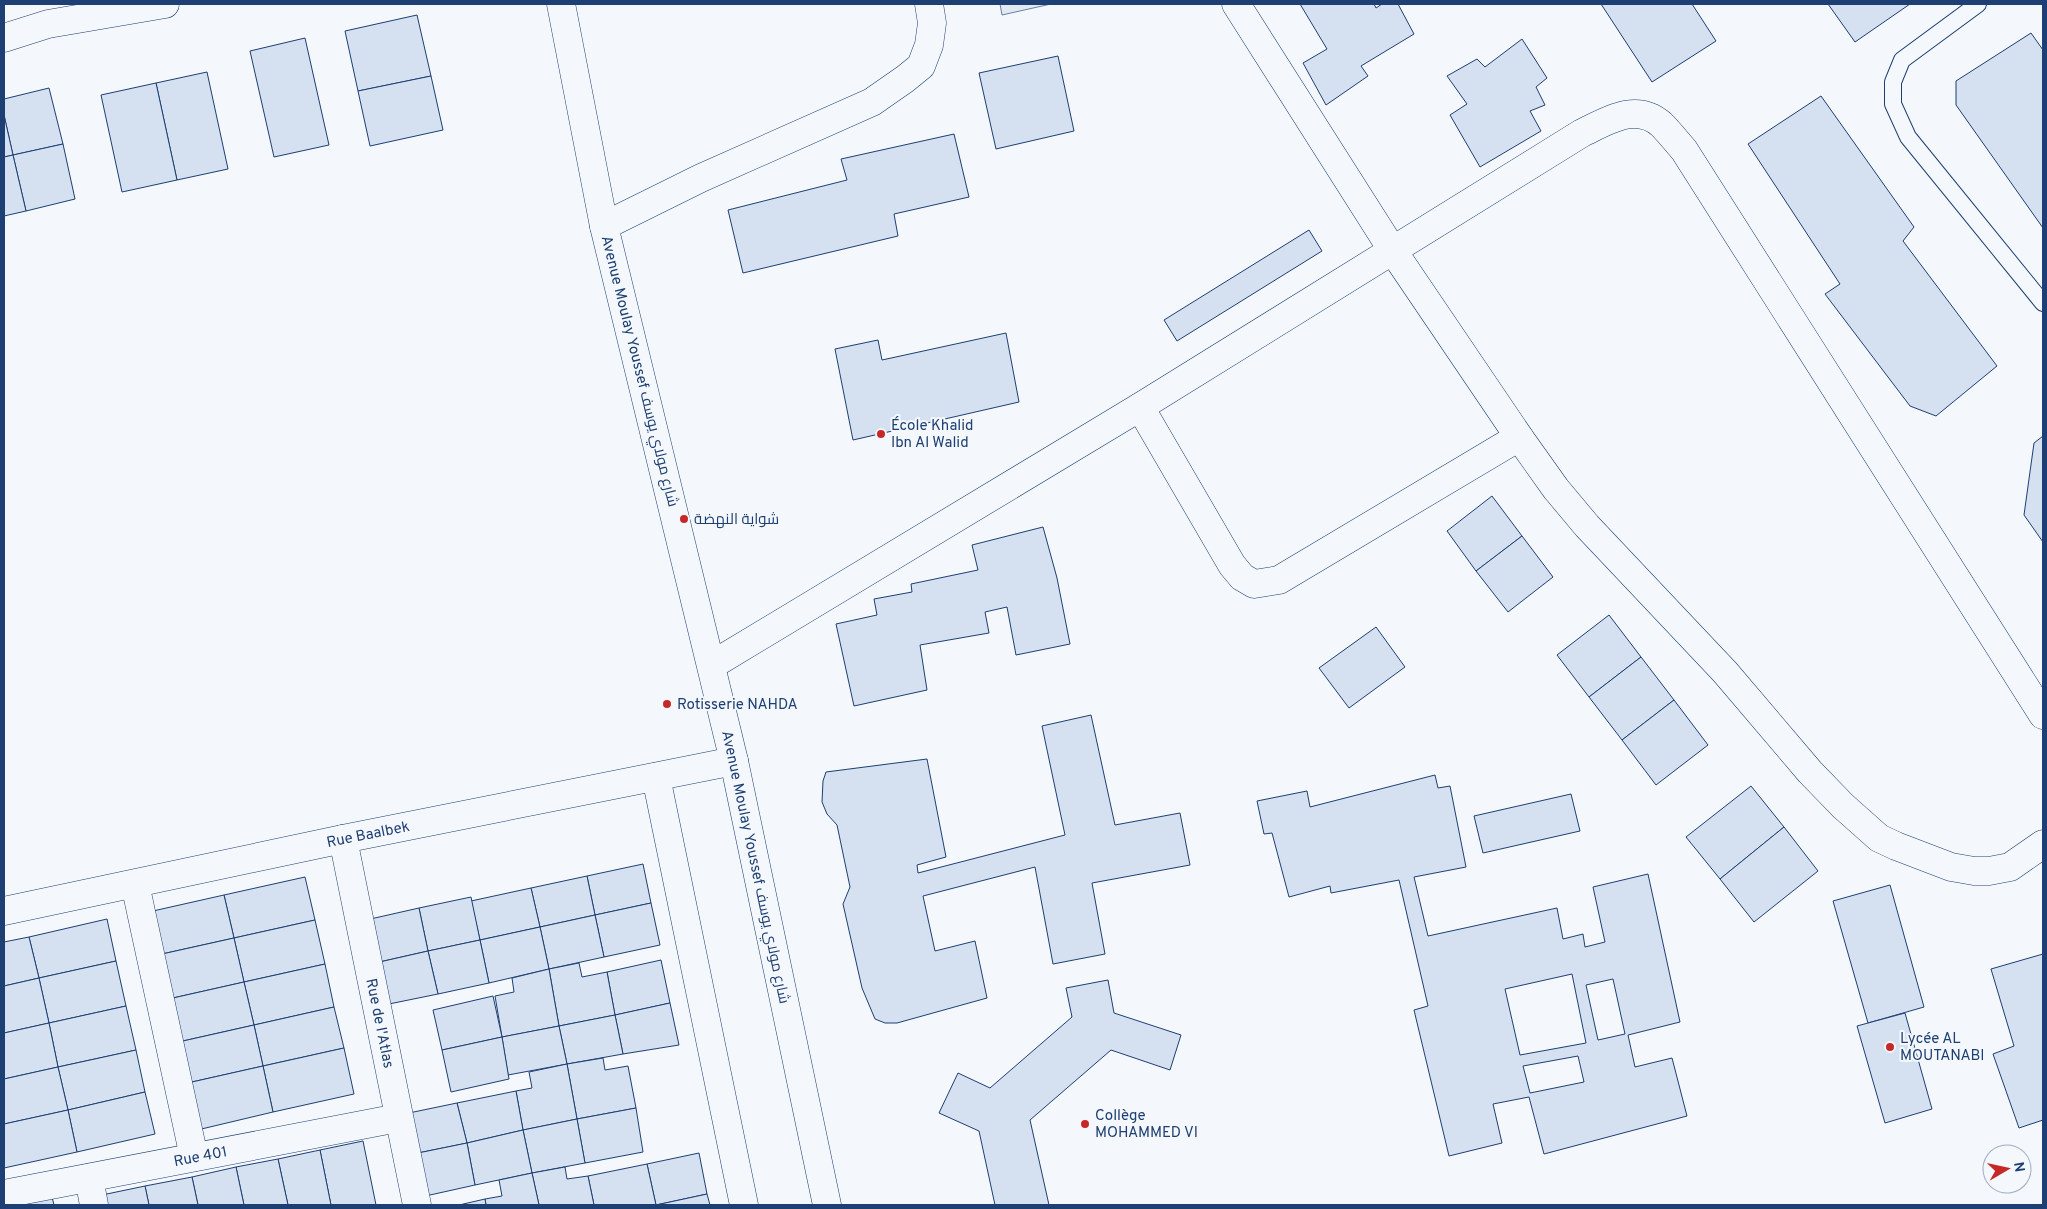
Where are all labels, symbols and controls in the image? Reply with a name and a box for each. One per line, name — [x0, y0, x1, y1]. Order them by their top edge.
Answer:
street label: Avenue Moulay Youssef شارع مولاي يوسف — [595, 234, 681, 509]
place label: École Khalid Ibn Al Walid — [891, 416, 973, 453]
marker: École Khalid Ibn Al Walid — [875, 428, 887, 440]
place label: شواية النهضة — [694, 511, 779, 530]
marker: شواية النهضة — [678, 513, 690, 525]
place label: Rotisserie NAHDA — [677, 696, 798, 715]
marker: Rotisserie NAHDA — [661, 698, 673, 710]
street label: Avenue Moulay Youssef شارع مولاي يوسف — [715, 729, 793, 1006]
street label: Rue Baalbek — [325, 818, 411, 853]
street label: Rue de l'Atlas — [360, 977, 397, 1070]
place label: Lycée AL MOUTANABI — [1900, 1030, 1984, 1066]
marker: Lycée AL MOUTANABI — [1884, 1041, 1896, 1053]
place label: Collège MOHAMMED VI — [1095, 1107, 1198, 1143]
marker: Collège MOHAMMED VI — [1079, 1118, 1091, 1130]
street label: Rue 401 — [172, 1143, 229, 1172]
north arrow — [1982, 1144, 2032, 1194]
text: N — [2009, 1161, 2028, 1174]

